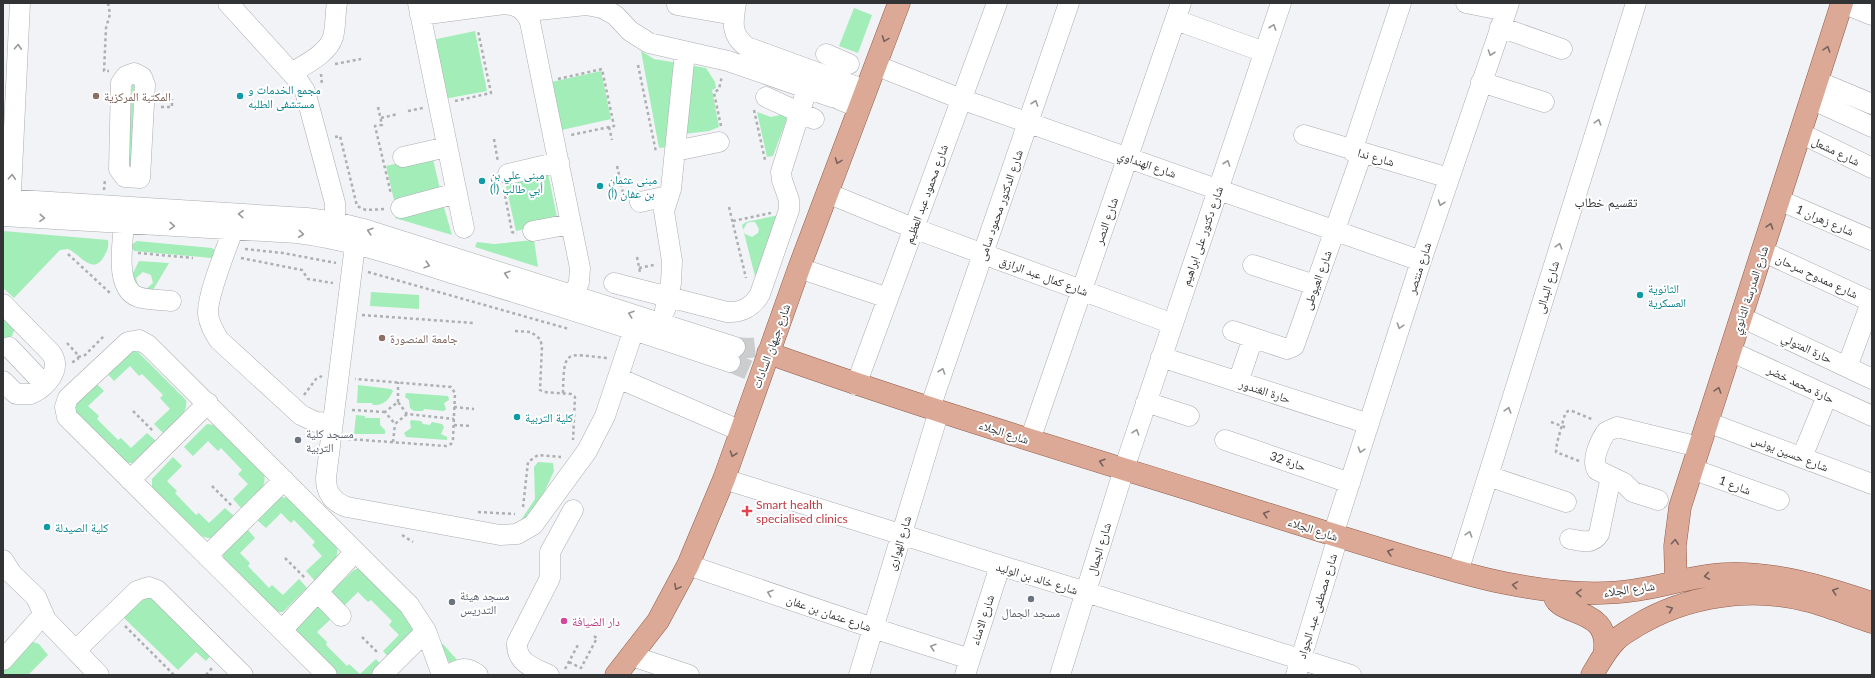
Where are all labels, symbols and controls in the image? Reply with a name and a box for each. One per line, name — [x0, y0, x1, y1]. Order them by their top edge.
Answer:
one-way arrow — [1268, 23, 1277, 30]
one-way arrow — [881, 36, 889, 43]
one-way arrow — [14, 44, 22, 50]
one-way arrow — [1823, 46, 1831, 53]
one-way arrow — [1488, 49, 1496, 56]
place label: مجمع الخدمات و مستشفى الطلبه — [248, 82, 321, 111]
place label: المكتبة المركزية — [104, 89, 171, 104]
marker: المكتبة المركزية — [91, 91, 101, 101]
marker: مجمع الخدمات و مستشفى الطلبه — [235, 91, 245, 101]
one-way arrow — [1030, 99, 1039, 106]
one-way arrow — [1593, 119, 1602, 126]
street label: شارع مشعل — [1809, 133, 1862, 170]
street label: شارع محمود عبد العظيم — [901, 142, 952, 246]
street label: شارع ندا — [1356, 145, 1396, 170]
street label: شارع الدكتور محمود سامى — [974, 147, 1027, 263]
street label: شارع الهنداوي — [1115, 147, 1178, 184]
one-way arrow — [835, 157, 843, 164]
one-way arrow — [1222, 160, 1231, 167]
place label: مبنى علي بن أبي طالب (أ) — [490, 167, 544, 199]
place label: مبنى عثمان بن عفان (أ) — [608, 172, 657, 201]
one-way arrow — [8, 174, 16, 180]
marker: مبنى علي بن أبي طالب (أ) — [477, 176, 487, 186]
marker: مبنى عثمان بن عفان (أ) — [595, 181, 605, 191]
street label: شارع دكتور على ابراهيم — [1178, 184, 1227, 288]
district label: تقسيم خطاب — [1575, 194, 1638, 211]
street label: شارع النصر — [1091, 195, 1122, 248]
one-way arrow — [1437, 199, 1446, 206]
street label: شارع زهران 1 — [1793, 201, 1856, 240]
one-way arrow — [238, 210, 244, 219]
one-way arrow — [39, 214, 45, 223]
one-way arrow — [169, 222, 175, 230]
one-way arrow — [1765, 223, 1774, 230]
one-way arrow — [366, 227, 373, 236]
one-way arrow — [298, 229, 304, 238]
street label: شارع منتصر — [1403, 240, 1435, 297]
one-way arrow — [1555, 243, 1563, 250]
street label: شارع المدرسة الثانوي — [1729, 244, 1774, 337]
street label: شارع العيوطى — [1299, 248, 1336, 312]
street label: شارع ممدوح سرحان — [1773, 250, 1860, 303]
street label: شارع كمال عبد الرازق — [997, 253, 1090, 300]
street label: شارع البدالى — [1532, 259, 1563, 315]
one-way arrow — [424, 260, 431, 269]
one-way arrow — [504, 270, 511, 279]
place label: الثانوية العسكرية — [1648, 281, 1686, 310]
marker: الثانوية العسكرية — [1635, 290, 1645, 300]
street label: شارع جيهان السادات — [749, 302, 794, 391]
one-way arrow — [628, 310, 635, 318]
one-way arrow — [1396, 323, 1405, 330]
street label: حارة المتولي — [1778, 330, 1835, 369]
place label: جامعة المنصورة — [390, 331, 458, 346]
marker: جامعة المنصورة — [377, 333, 387, 343]
street label: حارة محمد خضر — [1764, 362, 1837, 406]
one-way arrow — [938, 368, 946, 375]
street label: حارة الغندور — [1236, 375, 1293, 406]
one-way arrow — [1713, 387, 1722, 394]
one-way arrow — [1503, 407, 1512, 414]
place label: كلية التربية — [525, 410, 573, 425]
marker: كلية التربية — [512, 412, 522, 422]
street label: شارع الجلاء — [977, 417, 1031, 448]
place label: مسجد كلية التربية — [306, 426, 354, 455]
one-way arrow — [1131, 429, 1140, 436]
street label: شارع حسين يونس — [1749, 431, 1831, 476]
marker: مسجد كلية التربية — [293, 435, 303, 445]
one-way arrow — [1357, 446, 1365, 453]
street label: حارة 32 — [1268, 448, 1308, 474]
one-way arrow — [729, 451, 737, 458]
one-way arrow — [1098, 458, 1105, 467]
street label: شارع 1 — [1717, 472, 1753, 499]
place label: Smart health specialised clinics — [756, 497, 848, 526]
marker: Smart health specialised clinics — [741, 505, 753, 517]
one-way arrow — [1262, 510, 1269, 519]
street label: شارع الهوارى — [884, 514, 915, 572]
street label: شارع الجلاء — [1286, 514, 1340, 545]
place label: كلية الصيدلة — [55, 520, 108, 535]
street label: شارع الجمال — [1084, 521, 1115, 578]
marker: كلية الصيدلة — [42, 522, 52, 532]
one-way arrow — [1464, 531, 1473, 538]
one-way arrow — [1671, 539, 1680, 545]
one-way arrow — [1387, 548, 1394, 557]
street label: شارع مصطفى عبد الجواد — [1294, 551, 1341, 661]
street label: شارع خالد بن الوليد — [994, 558, 1080, 599]
one-way arrow — [1704, 571, 1710, 580]
street label: شارع الجلاء — [1602, 578, 1656, 601]
one-way arrow — [1512, 581, 1519, 590]
one-way arrow — [675, 583, 682, 590]
one-way arrow — [1832, 587, 1839, 595]
place label: مسجد هيئة التدريس — [460, 588, 510, 617]
one-way arrow — [766, 589, 773, 597]
one-way arrow — [1576, 589, 1582, 597]
street label: شارع عثمان بن عفان — [784, 591, 873, 635]
street label: شارع الامناء — [967, 593, 998, 647]
marker: مسجد الجمال — [1026, 594, 1036, 604]
marker: مسجد هيئة التدريس — [447, 597, 457, 607]
place label: مسجد الجمال — [1002, 605, 1060, 620]
one-way arrow — [1666, 605, 1673, 613]
place label: دار الضيافة — [572, 614, 620, 629]
marker: دار الضيافة — [559, 616, 569, 626]
one-way arrow — [930, 643, 937, 652]

